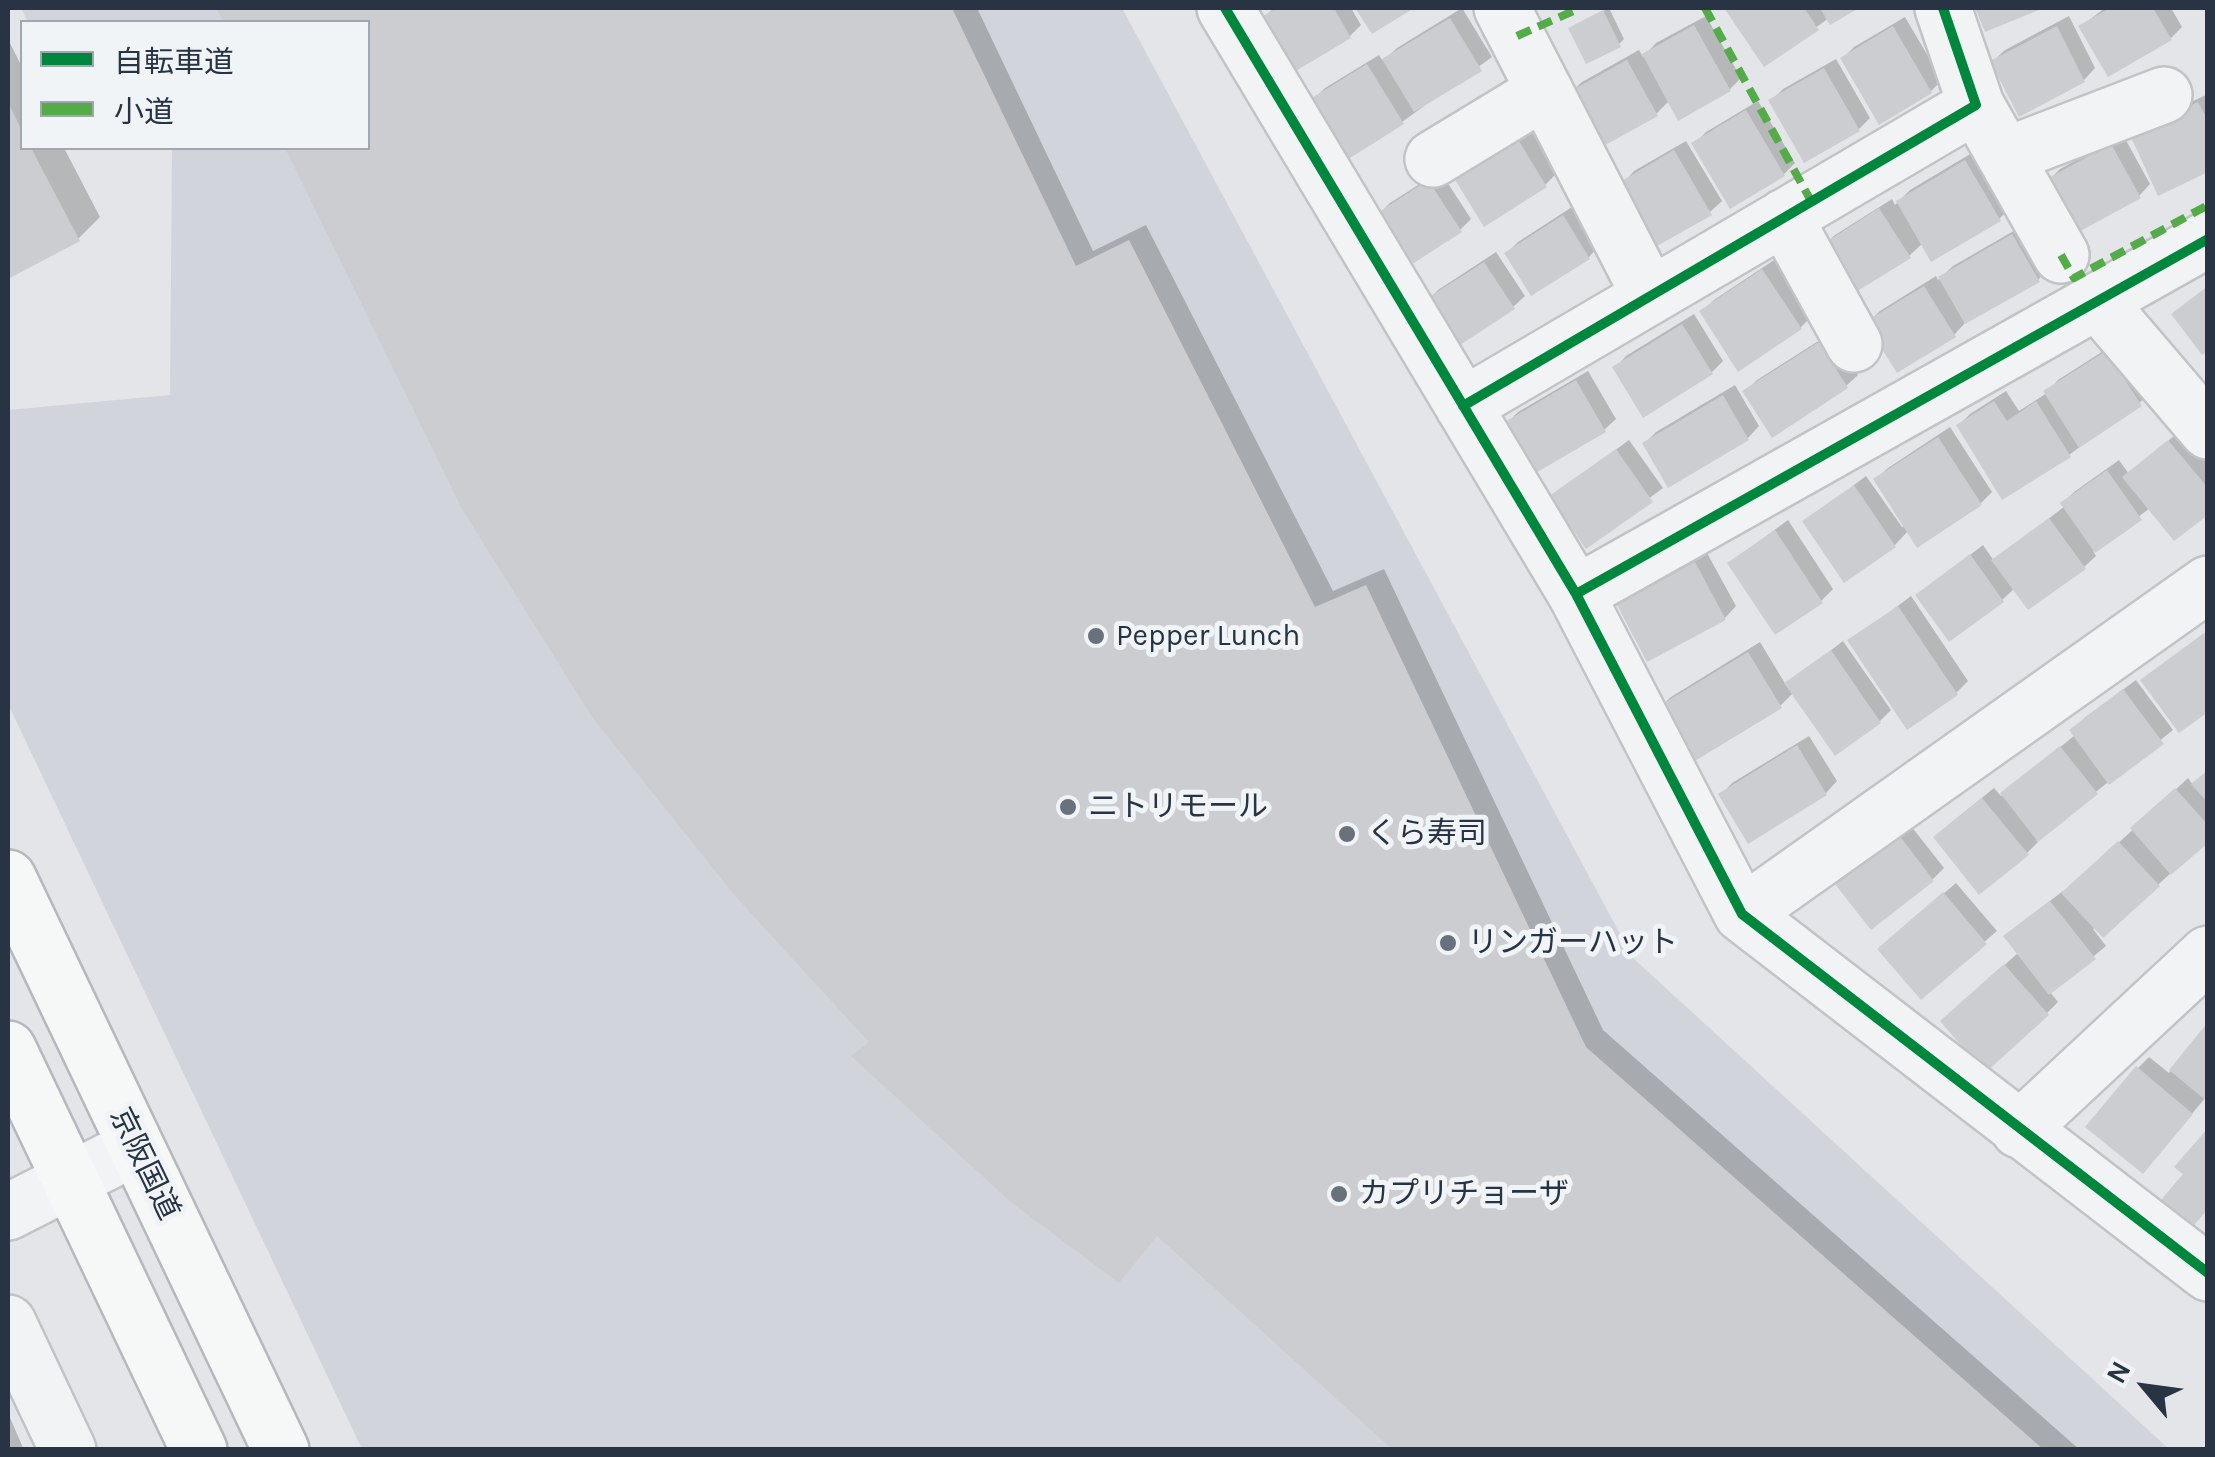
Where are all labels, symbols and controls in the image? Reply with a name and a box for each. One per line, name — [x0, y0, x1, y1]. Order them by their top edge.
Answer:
legend — [20, 20, 370, 150]
text: 自転車道 — [114, 44, 234, 80]
text: 小道 — [114, 94, 174, 130]
place label: Pepper Lunch — [1116, 618, 1300, 654]
marker: Pepper Lunch — [1085, 625, 1107, 647]
place label: ニトリモール — [1088, 789, 1268, 825]
marker: ニトリモール — [1057, 796, 1079, 818]
place label: くら寿司 — [1367, 816, 1487, 852]
marker: くら寿司 — [1336, 823, 1358, 845]
place label: リンガーハット — [1468, 925, 1678, 961]
marker: リンガーハット — [1437, 932, 1459, 954]
street label: 京阪国道 — [102, 1102, 186, 1226]
place label: カプリチョーザ — [1359, 1176, 1569, 1212]
marker: カプリチョーザ — [1328, 1183, 1350, 1205]
north arrow — [2095, 1337, 2195, 1437]
text: N — [2099, 1355, 2138, 1389]

